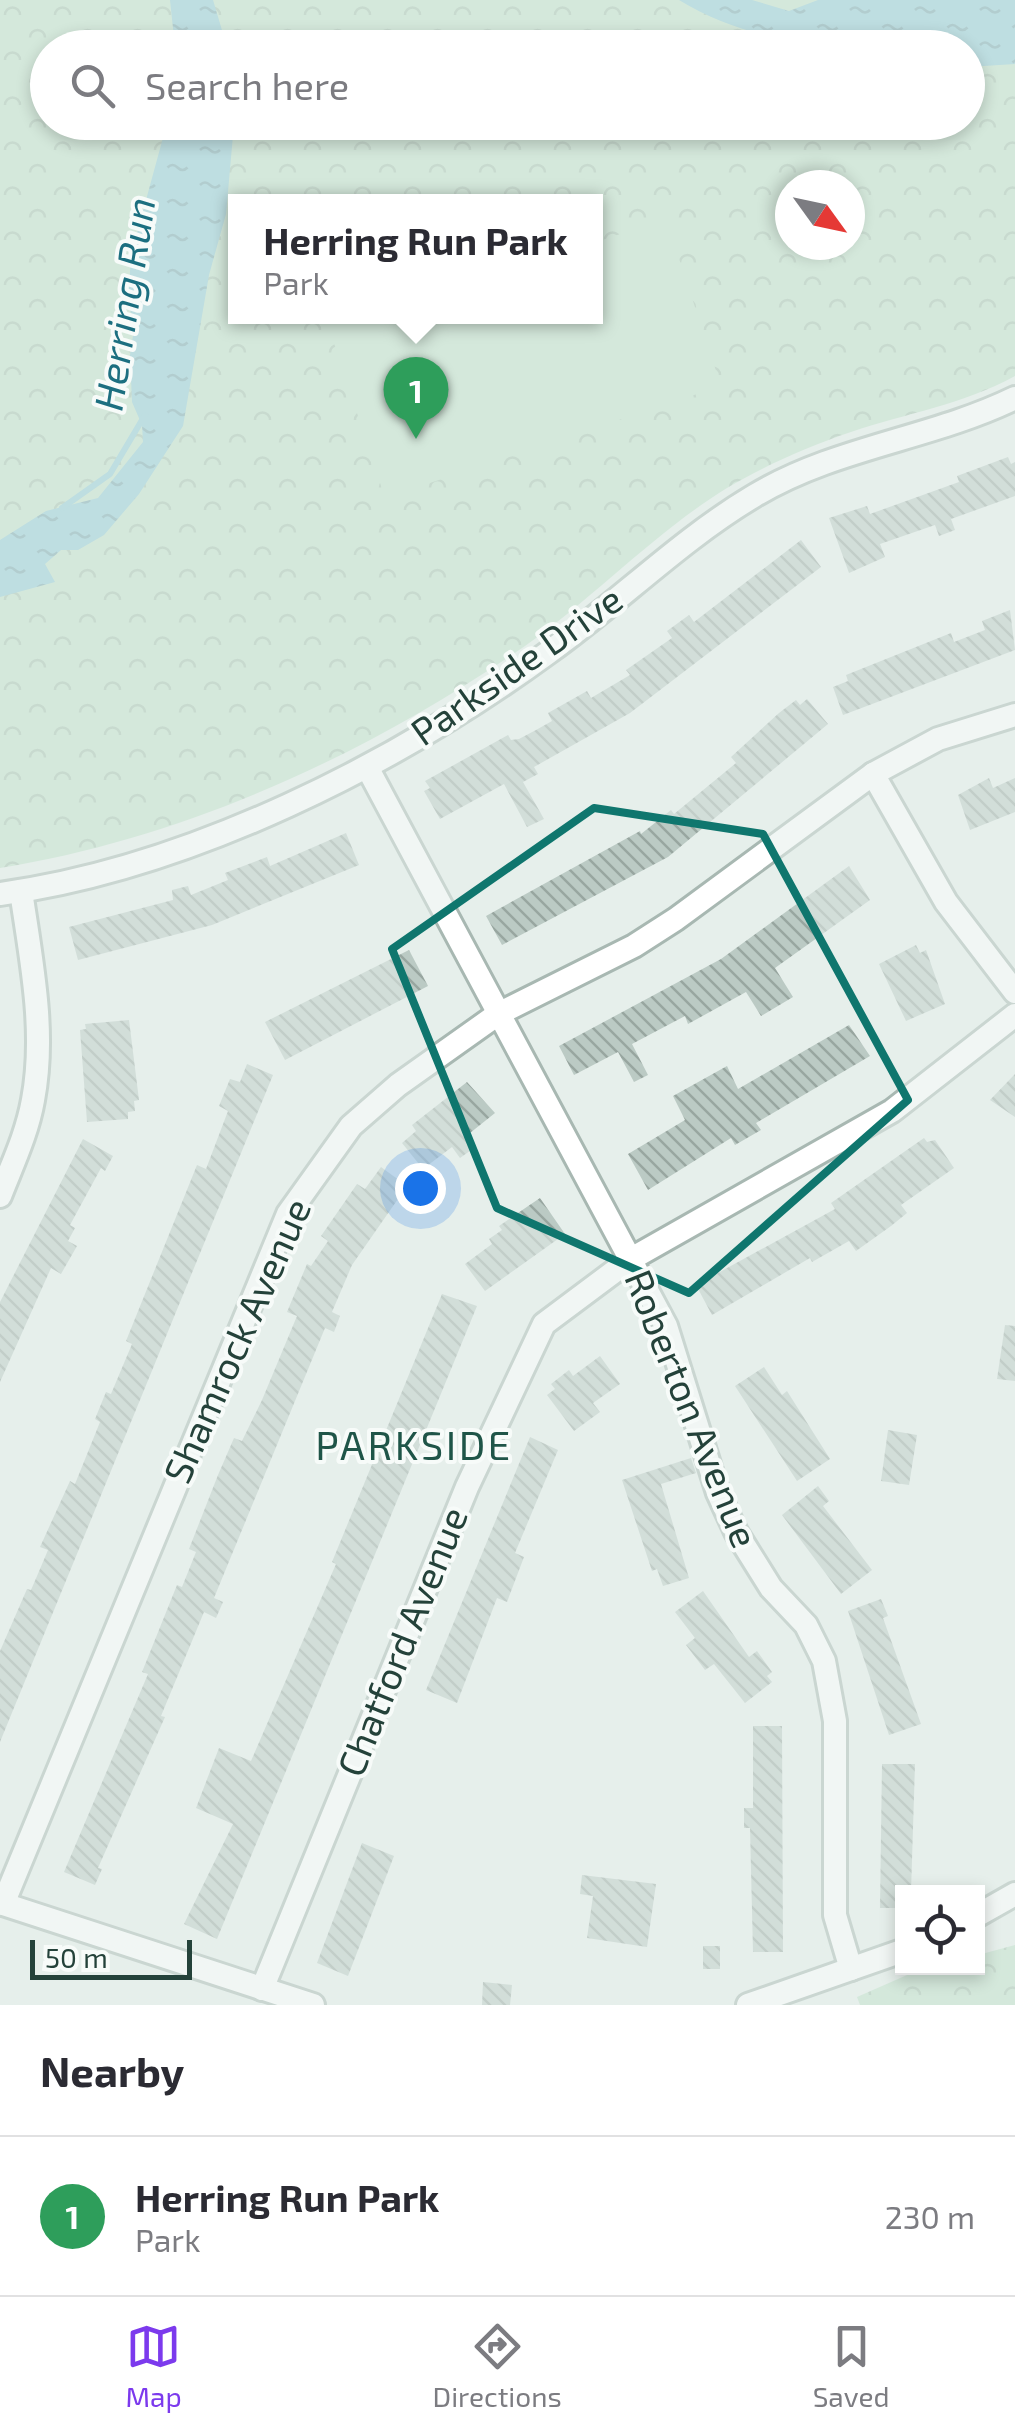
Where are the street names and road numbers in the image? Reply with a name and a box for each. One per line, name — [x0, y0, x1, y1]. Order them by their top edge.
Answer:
street label: Parkside Drive — [401, 575, 630, 754]
street label: Shamrock Avenue — [153, 1191, 319, 1489]
street label: Roberton Avenue — [616, 1263, 769, 1554]
street label: Chatford Avenue — [326, 1500, 476, 1783]

